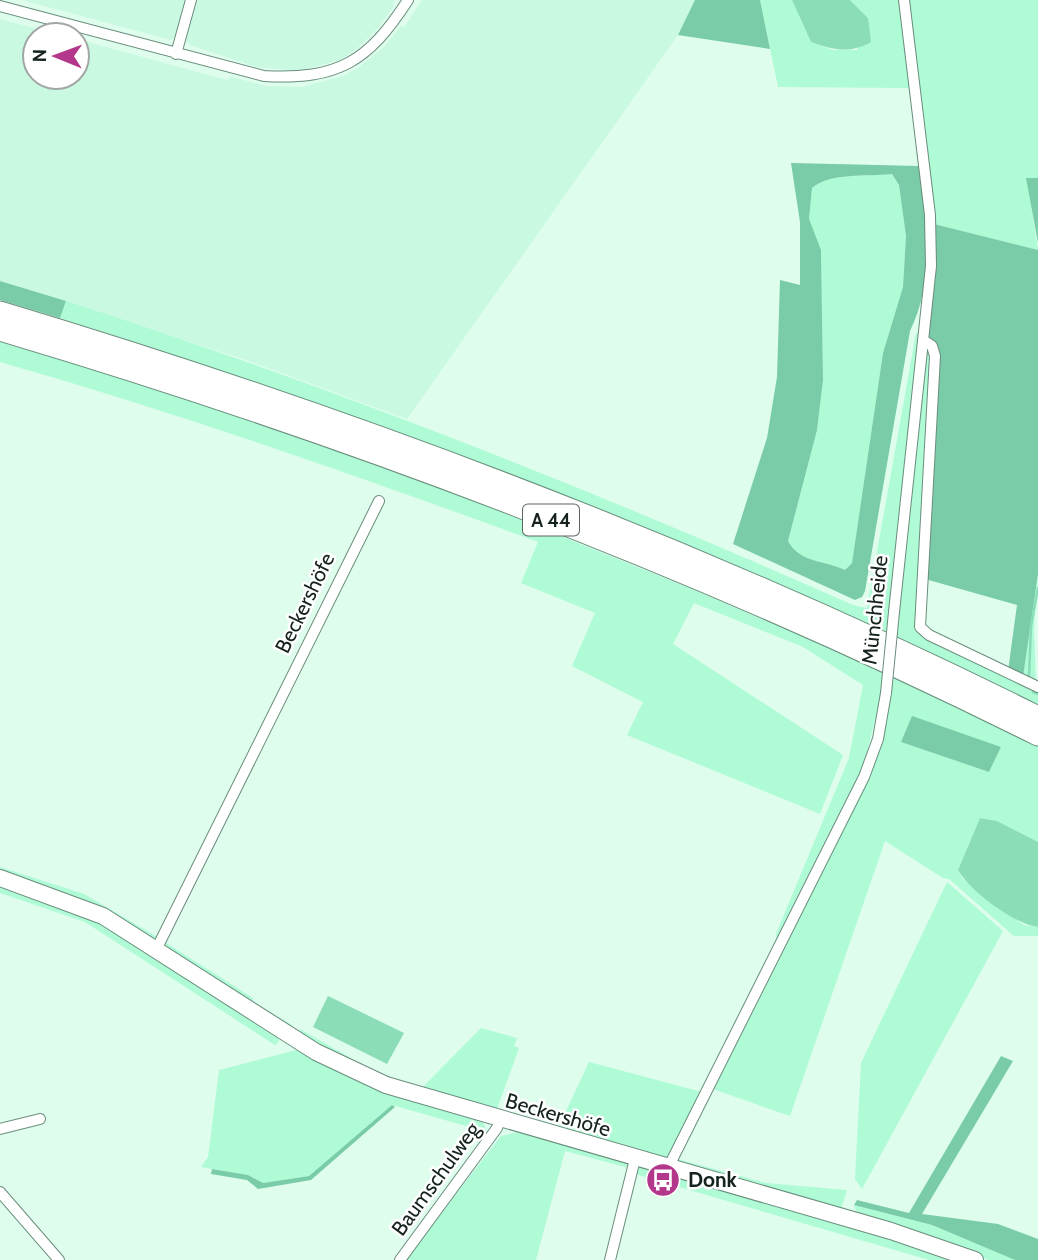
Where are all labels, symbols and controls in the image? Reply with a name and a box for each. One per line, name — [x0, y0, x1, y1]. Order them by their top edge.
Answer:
north arrow — [21, 21, 91, 91]
text: N — [28, 49, 51, 63]
road number: A 44 — [523, 505, 579, 536]
street label: Beckershöfe — [270, 548, 340, 657]
street label: Münchheide — [856, 554, 893, 666]
street label: Beckershöfe — [503, 1088, 614, 1142]
street label: Baumschulweg — [386, 1117, 485, 1240]
bus stop icon: Donk — [644, 1161, 682, 1199]
place label: Donk — [688, 1167, 738, 1192]

